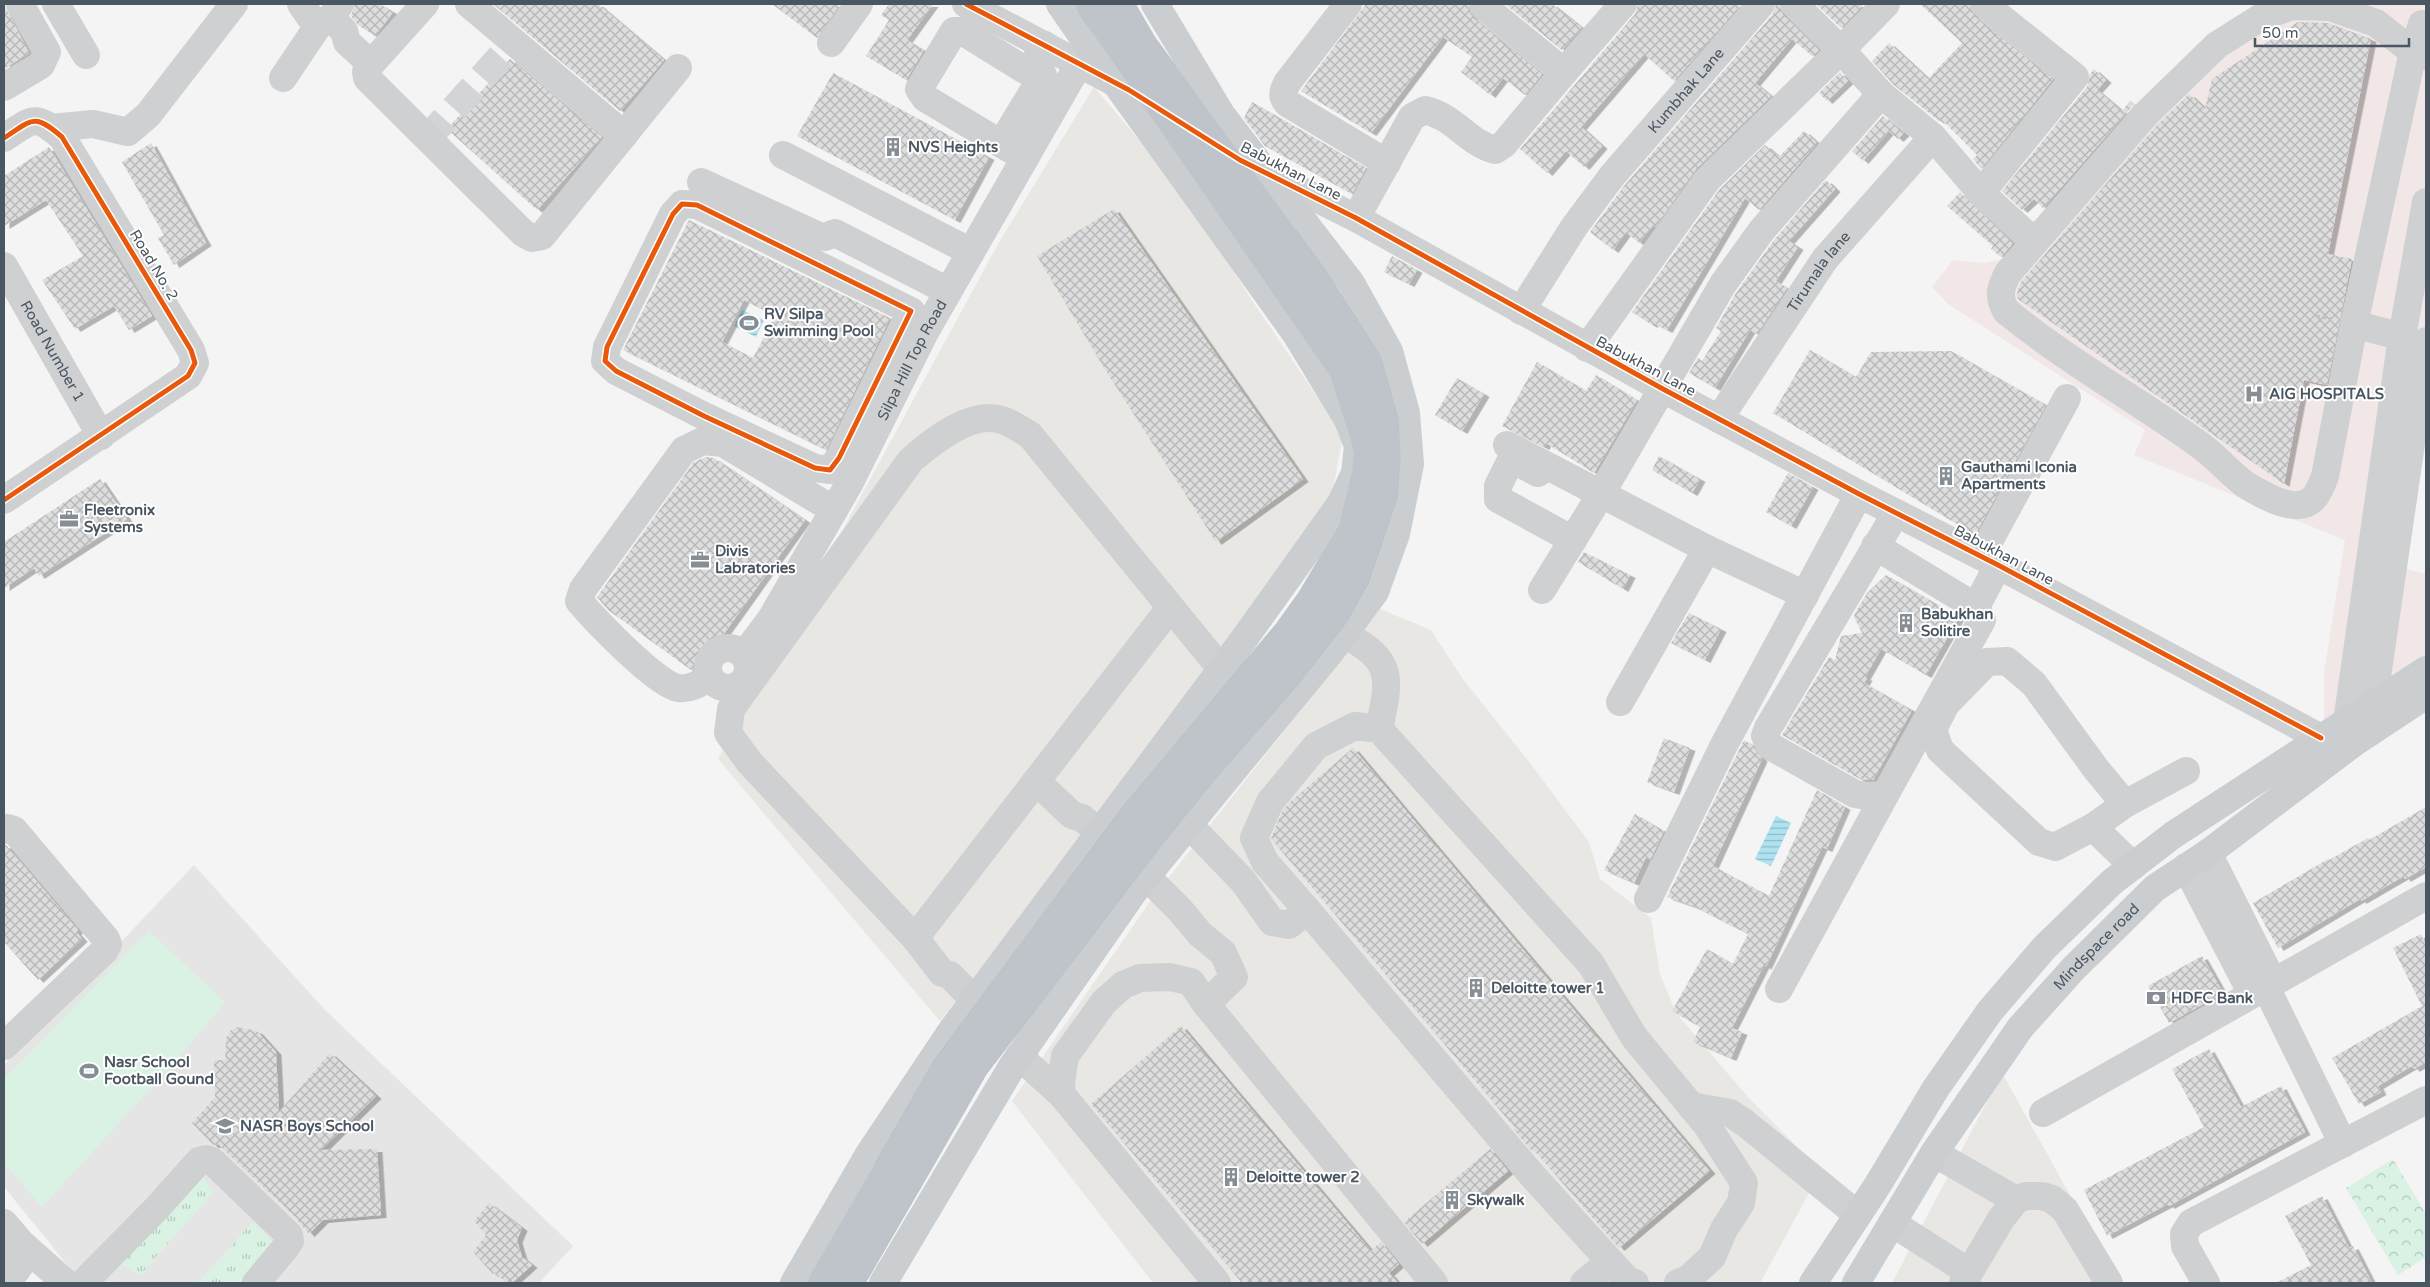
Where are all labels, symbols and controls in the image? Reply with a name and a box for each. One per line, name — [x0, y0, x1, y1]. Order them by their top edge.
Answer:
scale bar — [2255, 15, 2409, 47]
text: 50 m — [2262, 24, 2299, 42]
street label: Kumbhak Lane — [1644, 44, 1728, 137]
building icon: NVS Heights — [882, 136, 904, 158]
place label: NVS Heights — [908, 138, 998, 157]
street label: Babukhan Lane — [1238, 138, 1344, 204]
street label: Road No. 2 — [126, 226, 182, 304]
street label: Tirumala lane — [1783, 228, 1854, 316]
street label: Road Number 1 — [17, 297, 88, 405]
street label: Silpa Hill Top Road — [873, 297, 951, 423]
place label: RV Silpa Swimming Pool — [764, 305, 874, 341]
sports icon: RV Silpa Swimming Pool — [738, 312, 760, 334]
street label: Babukhan Lane — [1593, 332, 1699, 400]
hospital icon: AIG HOSPITALS — [2243, 383, 2265, 405]
place label: AIG HOSPITALS — [2269, 385, 2384, 403]
place label: Gauthami Iconia Apartments — [1961, 458, 2077, 494]
building icon: Gauthami Iconia Apartments — [1935, 465, 1957, 487]
place label: Fleetronix Systems — [84, 501, 155, 537]
office icon: Fleetronix Systems — [58, 508, 80, 530]
street label: Babukhan Lane — [1951, 521, 2057, 589]
place label: Divis Labratories — [715, 542, 795, 577]
office icon: Divis Labratories — [689, 549, 711, 571]
place label: Babukhan Solitire — [1921, 605, 1993, 640]
building icon: Babukhan Solitire — [1895, 612, 1917, 634]
street label: Mindspace road — [2050, 900, 2143, 994]
building icon: Deloitte tower 1 — [1465, 977, 1487, 999]
place label: Deloitte tower 1 — [1491, 979, 1605, 997]
bank icon: HDFC Bank — [2145, 987, 2167, 1009]
place label: HDFC Bank — [2171, 989, 2253, 1007]
place label: Nasr School Football Gound — [104, 1053, 214, 1088]
sports icon: Nasr School Football Gound — [78, 1060, 100, 1082]
school or university icon: NASR Boys School — [214, 1115, 236, 1137]
place label: NASR Boys School — [240, 1117, 374, 1136]
building icon: Deloitte tower 2 — [1220, 1166, 1242, 1188]
place label: Deloitte tower 2 — [1246, 1168, 1360, 1186]
building icon: Skywalk — [1441, 1189, 1463, 1211]
place label: Skywalk — [1467, 1191, 1524, 1210]

